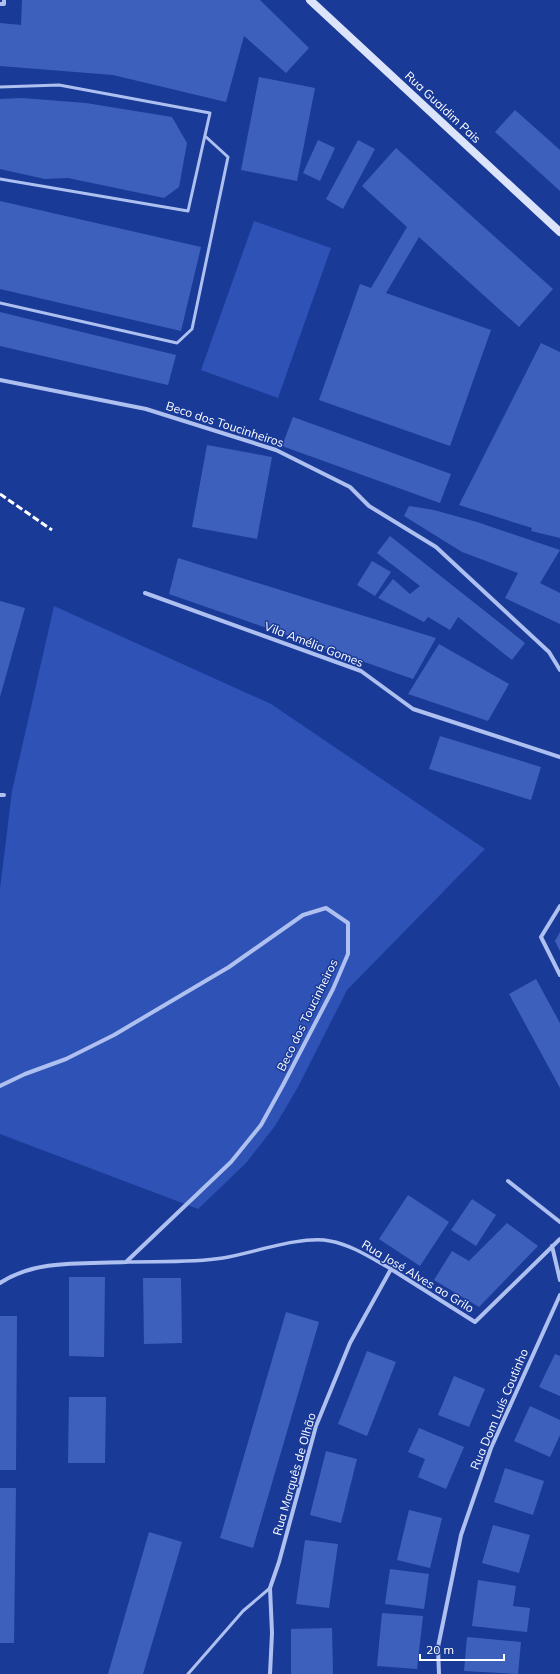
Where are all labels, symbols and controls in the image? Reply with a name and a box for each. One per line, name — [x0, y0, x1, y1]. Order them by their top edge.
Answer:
street label: Rua Gualdim Pais — [402, 68, 484, 146]
street label: Beco dos Toucinheiros — [164, 398, 286, 450]
street label: Vila Amélia Gomes — [262, 618, 366, 670]
street label: Beco dos Toucinheiros — [273, 956, 341, 1074]
street label: Rua José Alves ao Grilo — [359, 1237, 477, 1316]
street label: Rua Dom Luís Coutinho — [467, 1346, 531, 1472]
street label: Rua Marquês de Olhão — [269, 1411, 319, 1537]
scale bar — [420, 1636, 504, 1662]
text: 20 m — [426, 1642, 454, 1657]

